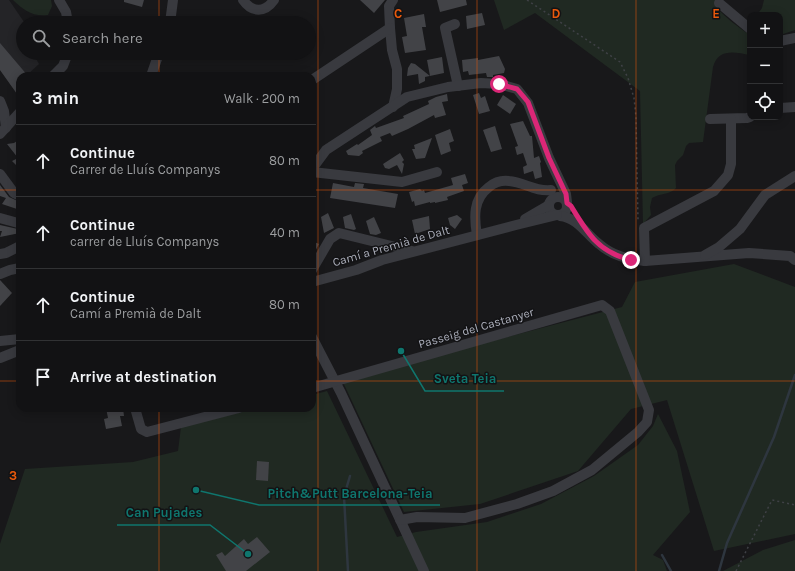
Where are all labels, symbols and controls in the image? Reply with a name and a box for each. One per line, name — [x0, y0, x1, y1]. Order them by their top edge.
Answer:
text: C — [394, 6, 402, 21]
text: D — [552, 6, 561, 21]
text: E — [712, 6, 720, 21]
map controls — [747, 12, 783, 120]
button: + — [747, 12, 783, 48]
search box — [16, 16, 316, 60]
icon: search — [30, 27, 52, 49]
text: Search here — [62, 29, 143, 47]
button: − — [747, 48, 783, 84]
route start — [490, 75, 508, 93]
button: locate — [747, 84, 783, 120]
text: 3 min — [32, 88, 79, 108]
text: Walk · 200 m — [224, 91, 300, 106]
text: Continue — [70, 144, 135, 162]
icon: ahead — [32, 150, 54, 172]
text: 80 m — [269, 153, 300, 168]
text: Carrer de Lluís Companys — [70, 162, 221, 177]
text: Continue — [70, 216, 135, 234]
icon: ahead — [32, 222, 54, 244]
street label: Camí a Premià de Dalt — [331, 222, 452, 269]
text: 40 m — [270, 225, 300, 240]
text: carrer de Lluís Companys — [70, 234, 219, 249]
route end — [622, 251, 640, 269]
text: Continue — [70, 288, 135, 306]
icon: ahead — [32, 294, 54, 316]
text: 80 m — [269, 297, 300, 312]
street label: Passeig del Castanyer — [417, 305, 536, 351]
text: Camí a Premià de Dalt — [70, 306, 201, 321]
icon: arrive — [32, 366, 54, 388]
callout: Sveta Teia — [425, 366, 504, 391]
text: Arrive at destination — [70, 368, 217, 386]
text: Sveta Teia — [434, 371, 496, 386]
text: 3 — [9, 468, 17, 483]
callout: Pitch&Putt Barcelona-Teia — [259, 480, 440, 505]
text: Pitch&Putt Barcelona-Teia — [267, 486, 433, 501]
callout: Can Pujades — [117, 500, 210, 525]
text: Can Pujades — [126, 505, 202, 520]

